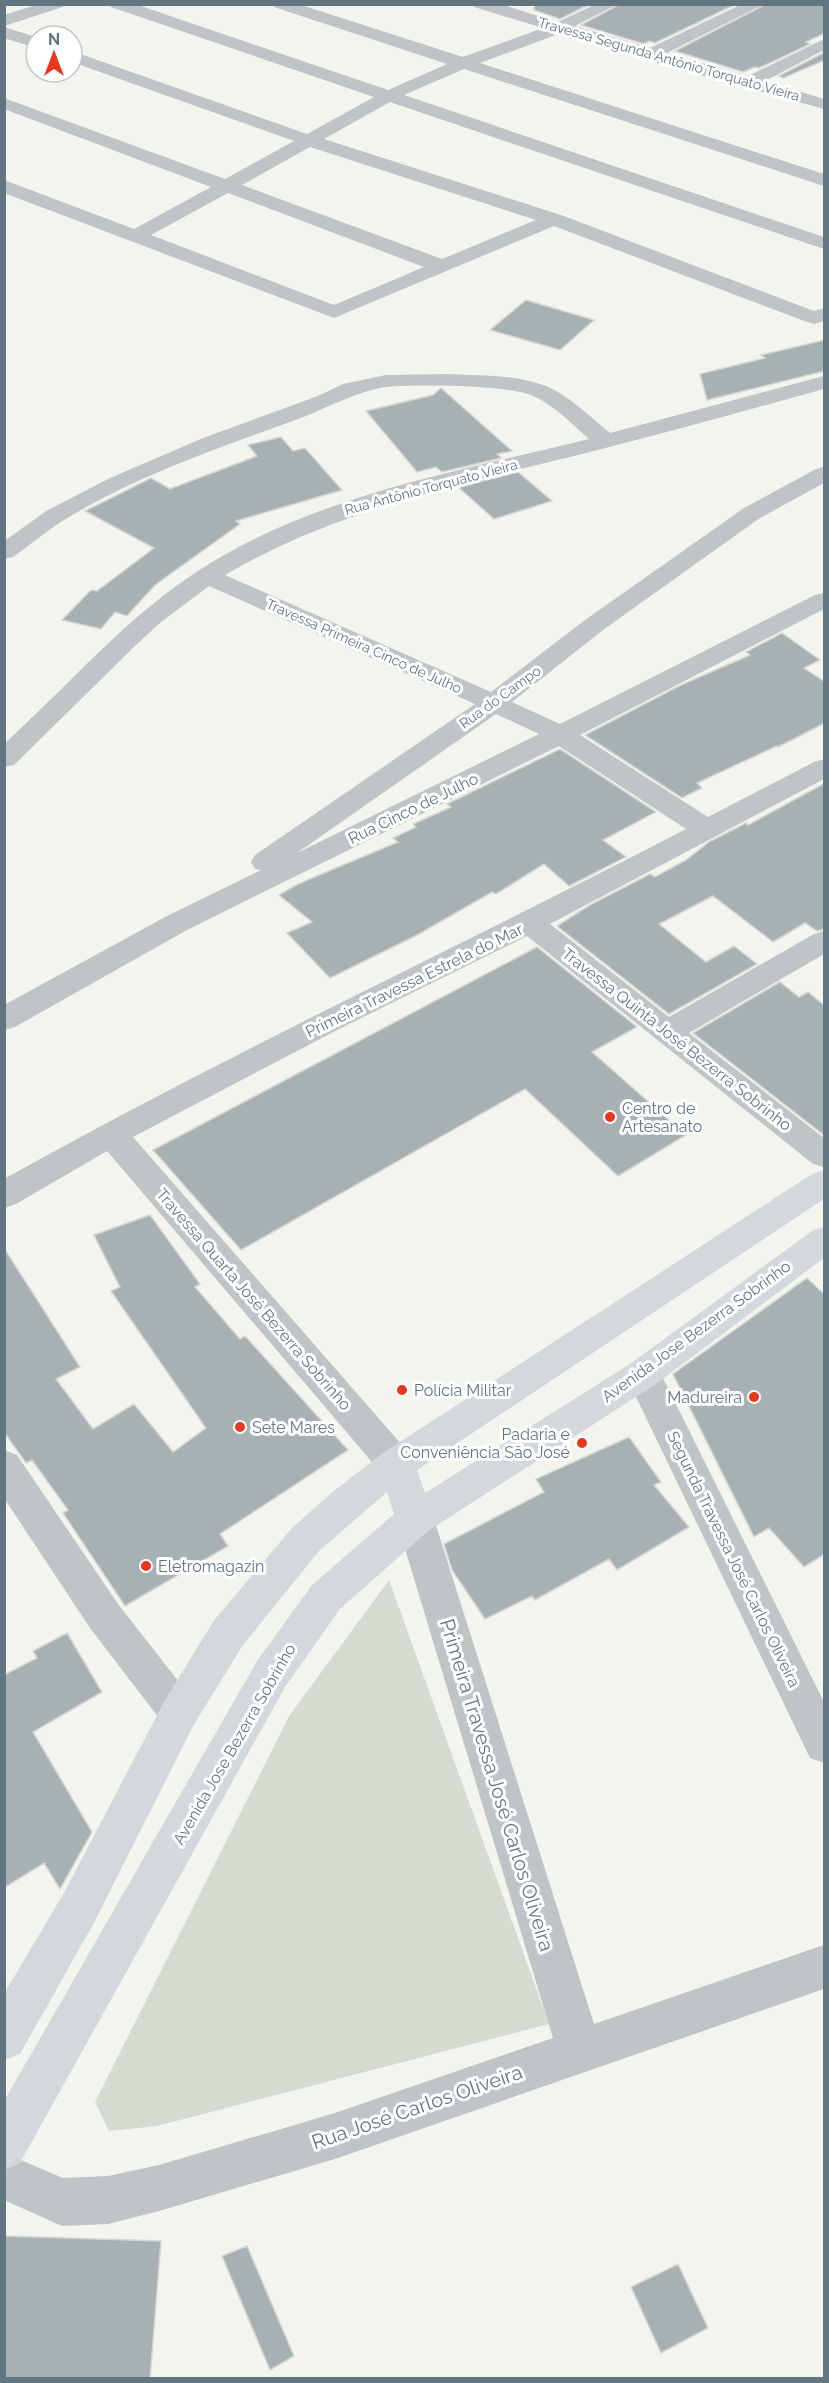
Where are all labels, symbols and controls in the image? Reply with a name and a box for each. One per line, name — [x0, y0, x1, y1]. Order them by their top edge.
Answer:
street label: Travessa Segunda Antônio Torquato Vieira — [536, 14, 802, 104]
north arrow — [24, 24, 84, 84]
text: N — [48, 30, 60, 49]
street label: Rua Antônio Torquato Vieira — [343, 456, 519, 518]
street label: Travessa Primeira Cinco de Julho — [264, 596, 464, 696]
street label: Rua do Campo — [456, 662, 544, 732]
street label: Rua Cinco de Julho — [345, 769, 481, 848]
street label: Primeira Travessa Estrela do Mar — [302, 919, 526, 1041]
street label: Travessa Quinta José Bezerra Sobrinho — [558, 944, 795, 1135]
place label: Centro de Artesanato — [622, 1099, 702, 1136]
marker: Centro de Artesanato — [603, 1110, 617, 1124]
street label: Travessa Quarta José Bezerra Sobrinho — [152, 1185, 355, 1414]
street label: Avenida Jose Bezerra Sobrinho — [598, 1256, 794, 1406]
place label: Polícia Militar — [414, 1381, 512, 1400]
marker: Polícia Militar — [395, 1383, 409, 1397]
place label: Madureira — [667, 1388, 742, 1407]
marker: Madureira — [747, 1390, 761, 1404]
place label: Sete Mares — [252, 1418, 335, 1437]
marker: Sete Mares — [233, 1420, 247, 1434]
place label: Padaria e Conveniência São José — [400, 1425, 570, 1462]
street label: Segunda Travessa José Carlos Oliveira — [663, 1428, 804, 1690]
marker: Padaria e Conveniência São José — [575, 1436, 589, 1450]
place label: Eletromagazin — [158, 1557, 264, 1576]
marker: Eletromagazin — [139, 1559, 153, 1573]
street label: Primeira Travessa José Carlos Oliveira — [435, 1616, 559, 1954]
street label: Avenida Jose Bezerra Sobrinho — [169, 1640, 300, 1848]
street label: Rua José Carlos Oliveira — [309, 2060, 525, 2154]

